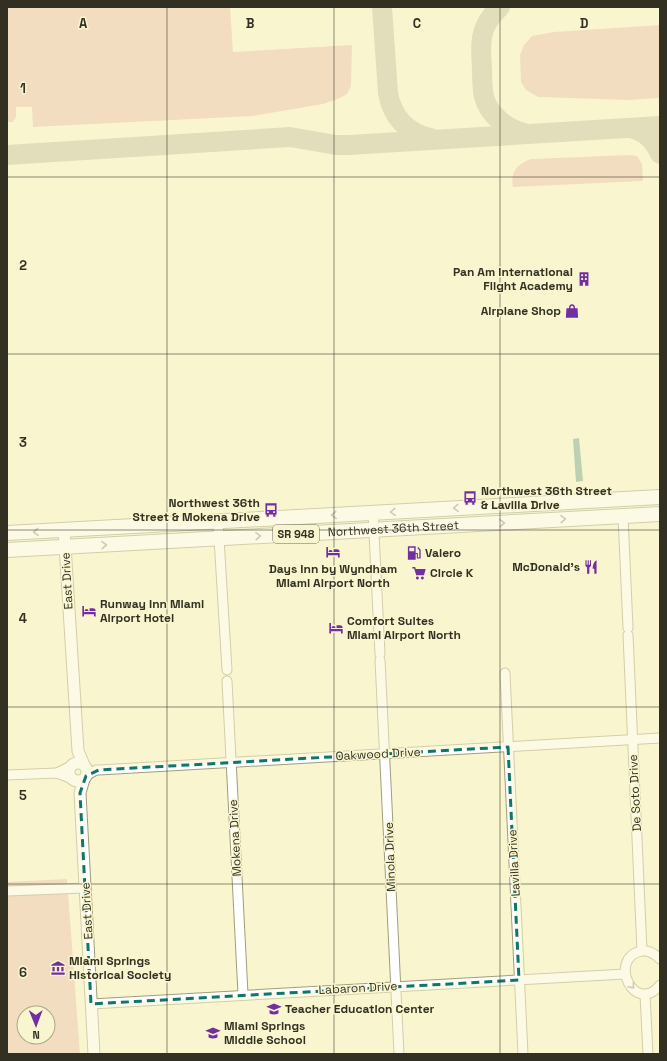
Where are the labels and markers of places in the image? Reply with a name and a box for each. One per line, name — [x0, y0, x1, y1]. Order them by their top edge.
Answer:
place label: Pan Am International Flight Academy — [453, 264, 573, 294]
building icon: Pan Am International Flight Academy — [576, 271, 592, 287]
place label: Airplane Shop — [481, 303, 561, 319]
shop icon: Airplane Shop — [564, 303, 580, 319]
place label: Northwest 36th Street & Lavilla Drive — [481, 483, 612, 513]
bus stop icon: Northwest 36th Street & Lavilla Drive — [462, 490, 478, 506]
place label: Northwest 36th Street & Mokena Drive — [132, 495, 260, 525]
bus stop icon: Northwest 36th Street & Mokena Drive — [263, 502, 279, 518]
hotel icon: Days Inn by Wyndham Miami Airport North — [325, 544, 341, 560]
fuel station icon: Valero — [406, 545, 422, 561]
place label: Valero — [425, 545, 461, 561]
place label: McDonald's — [512, 559, 580, 575]
restaurant icon: McDonald's — [583, 559, 599, 575]
place label: Days Inn by Wyndham Miami Airport North — [269, 561, 397, 591]
supermarket icon: Circle K — [411, 565, 427, 581]
place label: Circle K — [430, 565, 474, 581]
place label: Runway Inn Miami Airport Hotel — [100, 596, 204, 626]
hotel icon: Runway Inn Miami Airport Hotel — [81, 603, 97, 619]
place label: Comfort Suites Miami Airport North — [347, 613, 461, 643]
hotel icon: Comfort Suites Miami Airport North — [328, 620, 344, 636]
place label: Miami Springs Historical Society — [69, 953, 171, 983]
museum icon: Miami Springs Historical Society — [50, 960, 66, 976]
school or university icon: Teacher Education Center — [266, 1001, 282, 1017]
place label: Teacher Education Center — [285, 1001, 435, 1017]
place label: Miami Springs Middle School — [224, 1018, 306, 1048]
school or university icon: Miami Springs Middle School — [205, 1025, 221, 1041]

